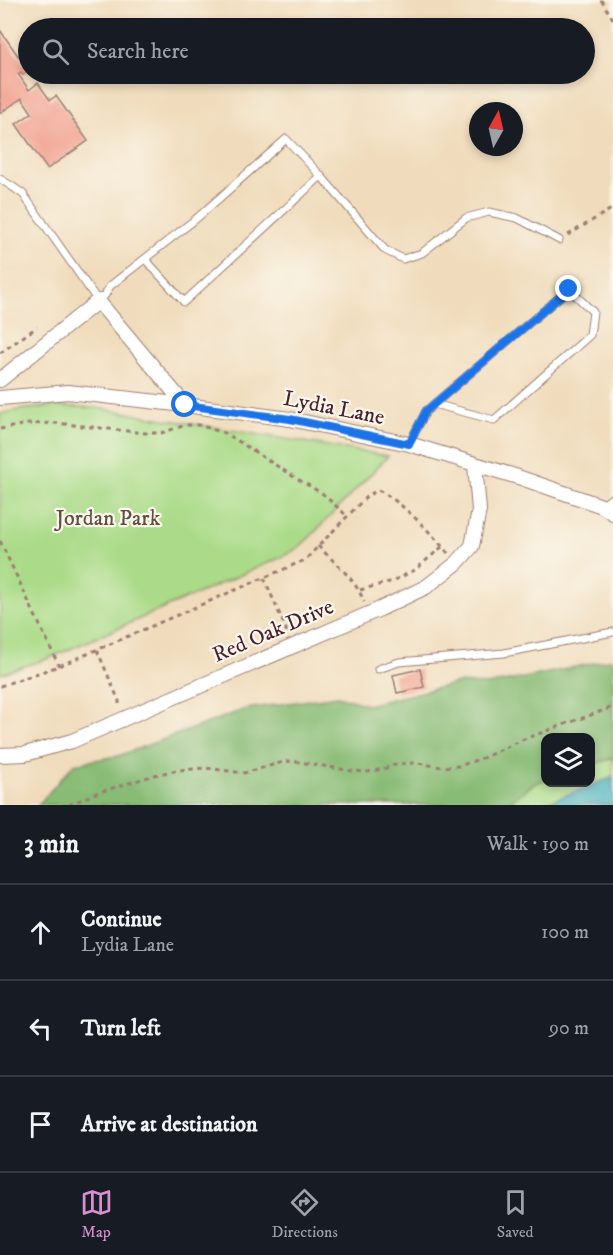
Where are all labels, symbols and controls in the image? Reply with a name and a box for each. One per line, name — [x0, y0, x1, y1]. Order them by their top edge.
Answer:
search box — [18, 18, 595, 84]
icon: search — [39, 35, 72, 68]
text: Search here — [87, 38, 189, 65]
north arrow — [469, 102, 523, 156]
route end — [555, 275, 581, 301]
street label: Lydia Lane — [281, 385, 387, 431]
route start — [171, 391, 197, 417]
park label: Jordan Park — [54, 505, 160, 532]
street label: Red Oak Drive — [208, 593, 338, 669]
map controls — [541, 733, 595, 787]
button: layers — [541, 733, 595, 787]
text: 3 min — [24, 828, 79, 861]
text: Walk · 190 m — [487, 832, 589, 857]
text: Continue — [81, 906, 162, 933]
icon: ahead — [24, 916, 57, 949]
text: 100 m — [541, 920, 589, 945]
text: Lydia Lane — [81, 933, 174, 958]
icon: left — [24, 1012, 57, 1045]
text: Turn left — [81, 1015, 161, 1042]
text: 90 m — [549, 1016, 589, 1041]
icon: arrive — [24, 1108, 57, 1141]
text: Arrive at destination — [81, 1111, 258, 1138]
tab: Map — [80, 1186, 113, 1242]
tab: Directions — [272, 1186, 338, 1242]
tab: Saved — [497, 1186, 534, 1242]

